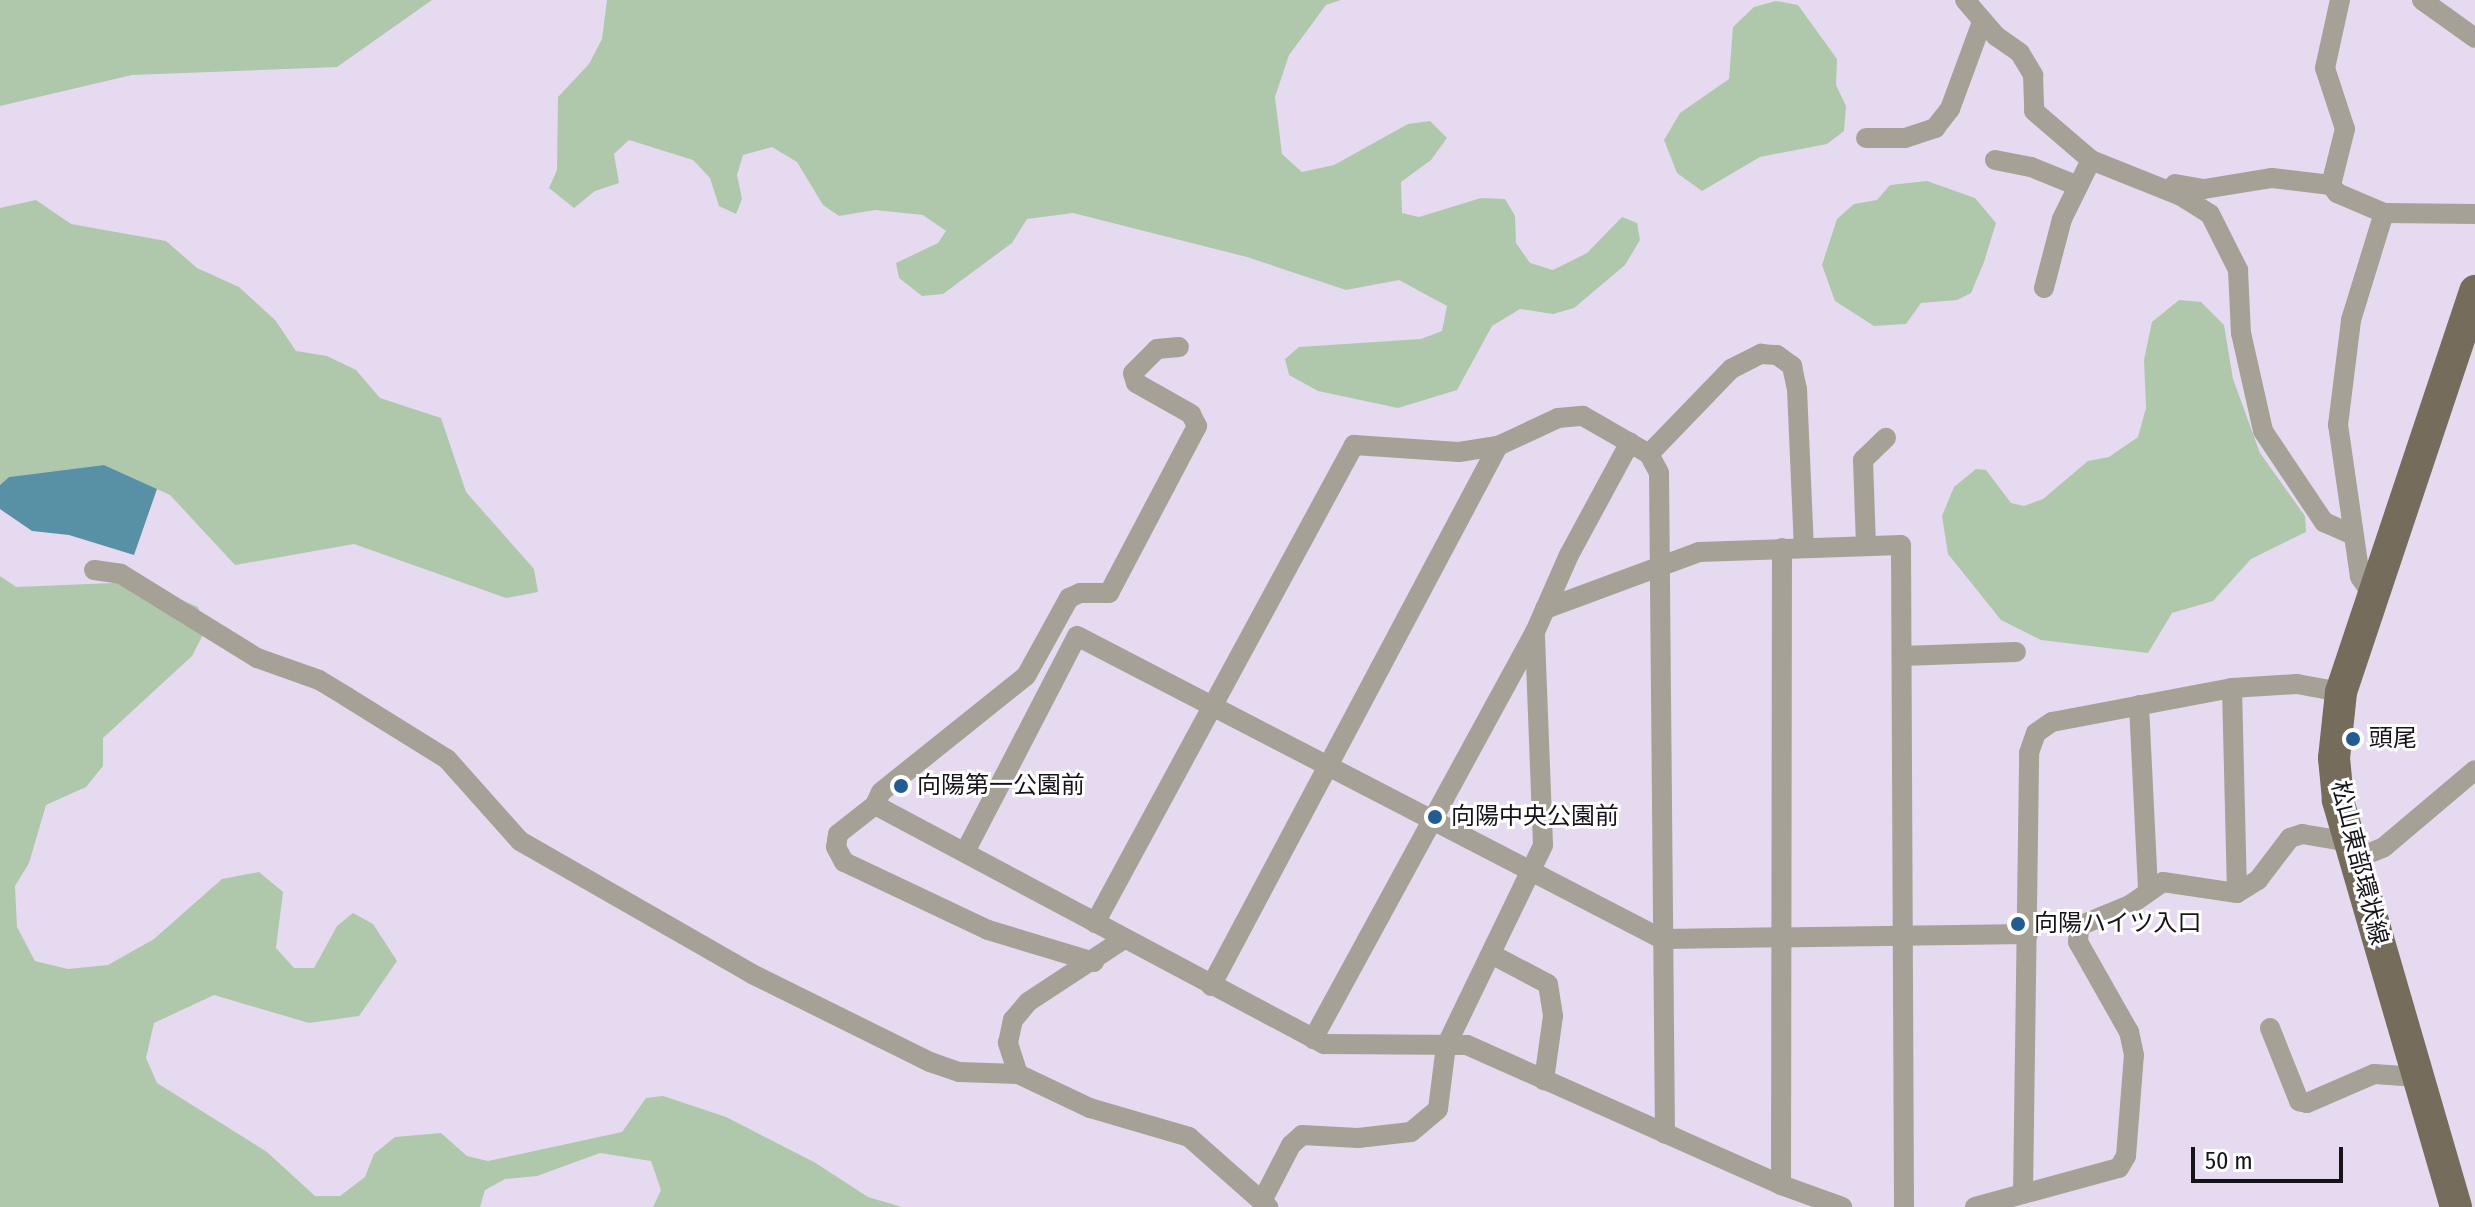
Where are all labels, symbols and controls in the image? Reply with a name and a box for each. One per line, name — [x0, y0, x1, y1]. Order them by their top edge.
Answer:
place label: 頭尾 — [2369, 725, 2417, 753]
marker: 頭尾 — [2344, 730, 2362, 748]
place label: 向陽第一公園前 — [917, 772, 1085, 800]
marker: 向陽第一公園前 — [892, 777, 910, 795]
street label: 松山東部環状線 — [2325, 778, 2393, 948]
place label: 向陽中央公園前 — [1451, 803, 1619, 831]
marker: 向陽中央公園前 — [1426, 808, 1444, 826]
place label: 向陽ハイツ入口 — [2034, 910, 2202, 938]
marker: 向陽ハイツ入口 — [2009, 915, 2027, 933]
scale bar — [2195, 1131, 2347, 1181]
text: 50 m — [2205, 1147, 2253, 1175]

